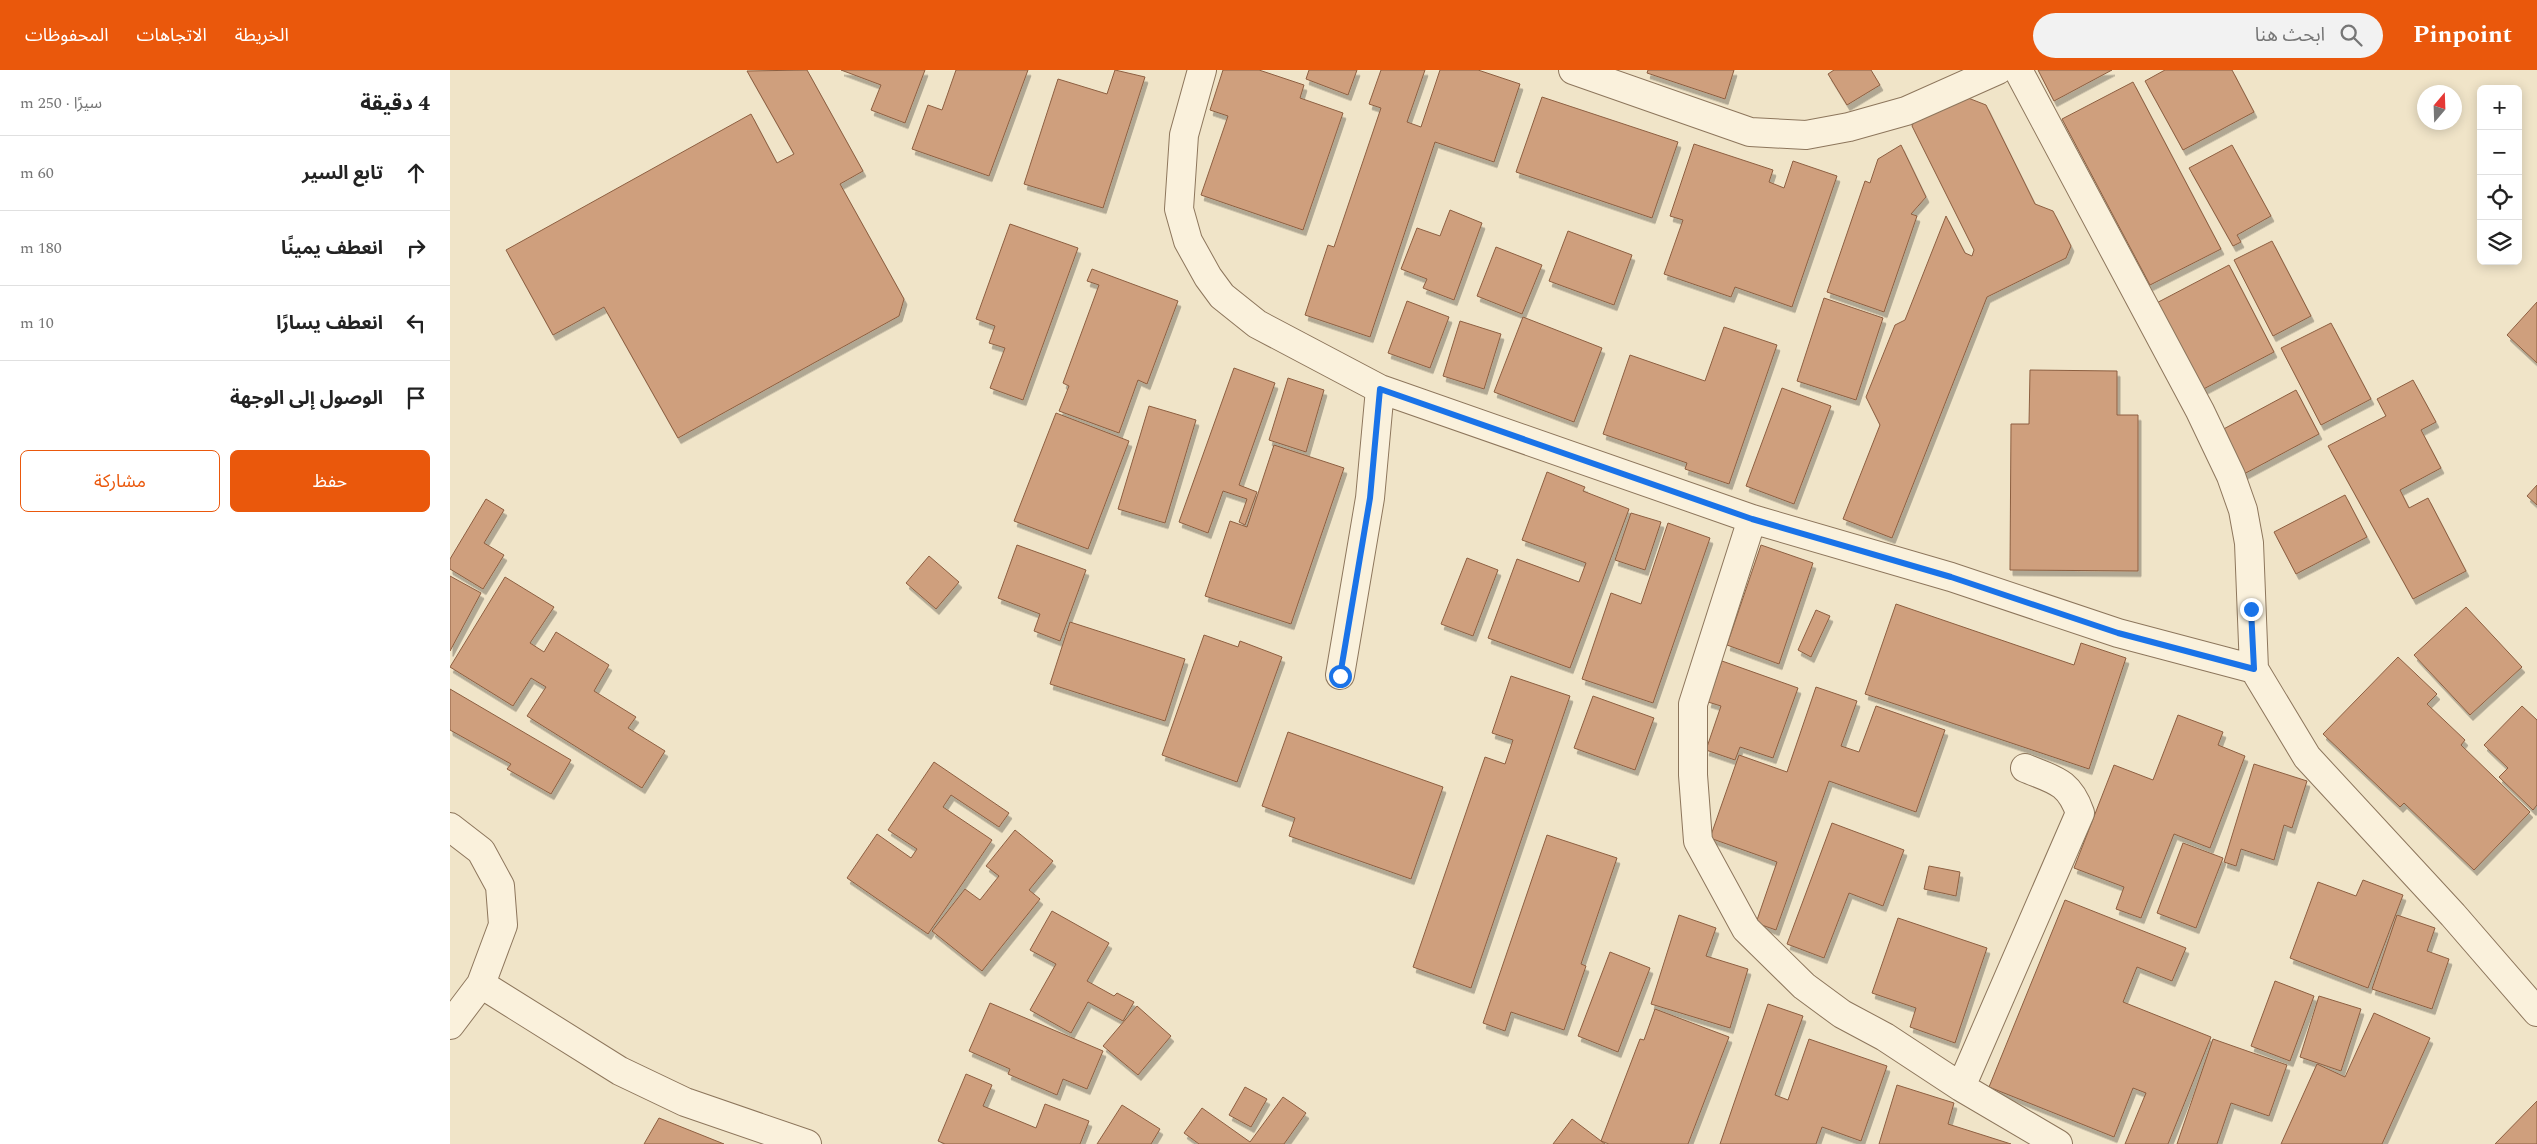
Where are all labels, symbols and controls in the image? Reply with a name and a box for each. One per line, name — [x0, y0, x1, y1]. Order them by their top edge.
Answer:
search box — [2033, 13, 2383, 58]
text: Pinpoint — [2413, 17, 2512, 53]
text: ابحث هنا — [2255, 21, 2325, 50]
icon: search — [2337, 21, 2365, 49]
text: المحفوظات — [25, 22, 109, 49]
text: الاتجاهات — [137, 22, 207, 49]
text: الخريطة — [235, 22, 289, 49]
north arrow — [2417, 85, 2462, 130]
map controls — [2477, 85, 2522, 265]
button: + — [2477, 85, 2522, 130]
text: 4 دقيقة — [360, 88, 430, 120]
text: سيرًا · 250 m — [20, 91, 102, 115]
button: − — [2477, 130, 2522, 175]
text: تابع السير — [302, 159, 383, 188]
icon: ahead — [402, 159, 430, 187]
text: 60 m — [20, 161, 54, 185]
button: locate — [2477, 175, 2522, 220]
button: layers — [2477, 220, 2522, 265]
text: انعطف يمينًا — [281, 234, 383, 263]
icon: right — [402, 234, 430, 262]
text: 180 m — [20, 236, 62, 260]
text: انعطف يسارًا — [276, 309, 383, 338]
icon: left — [402, 309, 430, 337]
text: 10 m — [20, 311, 54, 335]
text: الوصول إلى الوجهة — [230, 384, 383, 413]
icon: arrive — [402, 384, 430, 412]
button: مشاركة — [20, 450, 220, 512]
button: حفظ — [230, 450, 430, 512]
route end — [2240, 598, 2263, 621]
route start — [1329, 665, 1352, 688]

